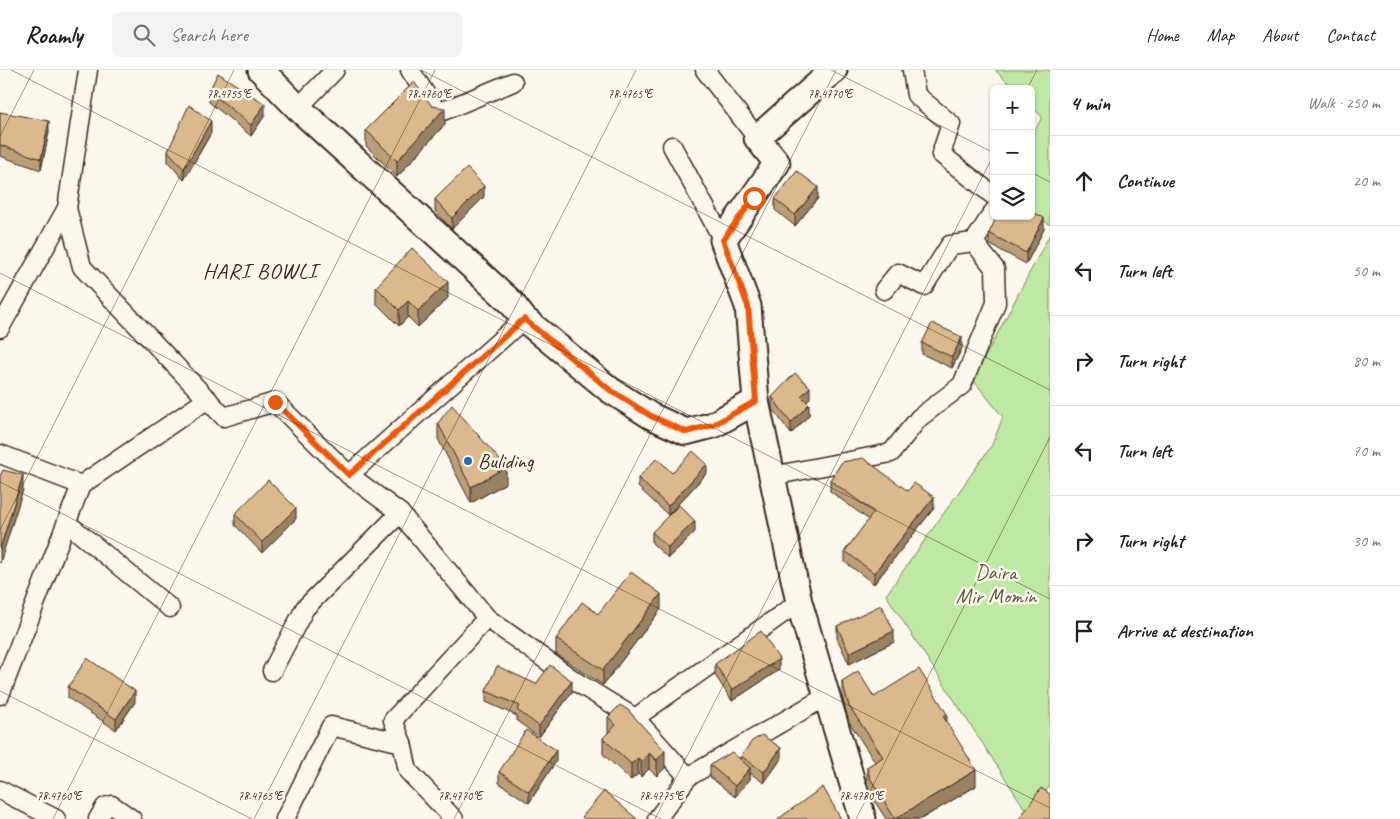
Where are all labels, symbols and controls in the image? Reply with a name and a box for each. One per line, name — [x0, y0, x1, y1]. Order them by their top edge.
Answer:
search box — [112, 12, 462, 57]
text: Roamly — [25, 20, 82, 50]
icon: search — [130, 21, 158, 49]
text: Search here — [170, 23, 248, 47]
text: Home — [1146, 24, 1179, 46]
text: Map — [1207, 24, 1234, 46]
text: About — [1262, 24, 1298, 46]
text: Contact — [1326, 24, 1375, 46]
map controls — [990, 85, 1035, 220]
button: + — [990, 85, 1035, 130]
text: 78.4755°E — [207, 86, 253, 102]
text: 78.4760°E — [407, 86, 453, 102]
text: 78.4765°E — [608, 86, 654, 102]
text: 78.4770°E — [808, 86, 854, 102]
text: 4 min — [1070, 90, 1110, 116]
text: Walk · 250 m — [1308, 93, 1380, 113]
button: − — [990, 130, 1035, 175]
icon: ahead — [1070, 167, 1098, 195]
text: Continue — [1117, 169, 1174, 193]
text: 20 m — [1353, 171, 1380, 191]
button: layers — [990, 175, 1035, 220]
route start — [743, 187, 766, 210]
district label: HARI BOWLI — [203, 257, 322, 285]
icon: left — [1070, 257, 1098, 285]
text: Turn left — [1117, 259, 1172, 283]
text: 50 m — [1353, 261, 1380, 281]
icon: right — [1070, 347, 1098, 375]
text: Turn right — [1117, 349, 1184, 373]
text: 80 m — [1353, 351, 1380, 371]
route end — [264, 391, 287, 414]
icon: left — [1070, 437, 1098, 465]
text: Turn left — [1117, 439, 1172, 463]
text: 70 m — [1353, 441, 1380, 461]
place label: Buliding — [478, 448, 535, 474]
marker: Buliding — [462, 455, 474, 467]
icon: right — [1070, 527, 1098, 555]
text: Turn right — [1117, 529, 1184, 553]
text: 30 m — [1353, 531, 1380, 551]
park label: Daira Mir Momin — [956, 559, 1038, 609]
icon: arrive — [1070, 617, 1098, 645]
text: Arrive at destination — [1117, 619, 1253, 643]
text: 78.4760°E — [37, 788, 83, 804]
text: 78.4765°E — [238, 788, 284, 804]
text: 78.4770°E — [438, 788, 484, 804]
text: 78.4775°E — [639, 788, 685, 804]
text: 78.4780°E — [839, 788, 885, 804]

